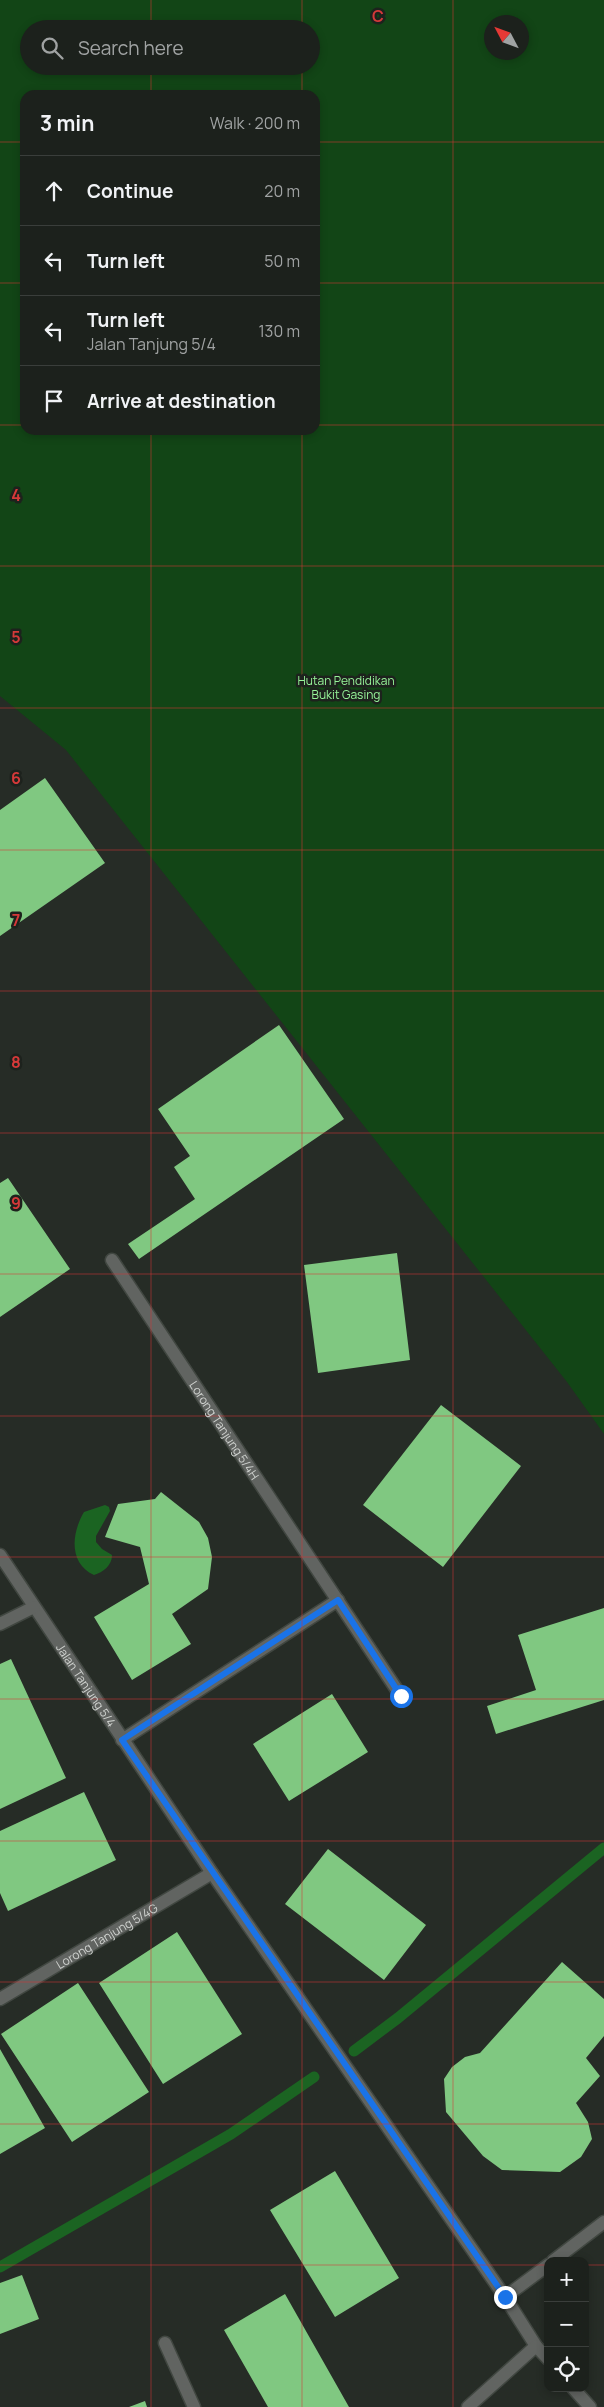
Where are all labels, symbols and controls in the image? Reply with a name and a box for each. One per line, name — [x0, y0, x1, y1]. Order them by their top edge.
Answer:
text: C — [372, 5, 384, 27]
north arrow — [484, 15, 529, 60]
search box — [20, 20, 320, 75]
icon: search — [38, 34, 66, 62]
text: Search here — [78, 35, 184, 61]
text: 3 min — [40, 109, 94, 137]
text: Walk · 200 m — [210, 112, 300, 134]
icon: ahead — [40, 177, 68, 205]
text: Continue — [87, 178, 173, 204]
text: 20 m — [264, 180, 300, 202]
icon: left — [40, 247, 68, 275]
text: Turn left — [87, 248, 165, 274]
text: 50 m — [264, 250, 300, 272]
text: Turn left — [87, 307, 165, 333]
icon: left — [40, 317, 68, 345]
text: 130 m — [258, 320, 300, 342]
text: Jalan Tanjung 5/4 — [87, 333, 216, 355]
icon: arrive — [40, 387, 68, 415]
text: Arrive at destination — [87, 388, 276, 414]
text: 4 — [11, 484, 21, 506]
text: 5 — [11, 626, 21, 648]
park label: Hutan Pendidikan Bukit Gasing — [297, 672, 395, 703]
text: 6 — [11, 767, 21, 789]
text: 7 — [12, 909, 20, 931]
text: 8 — [11, 1051, 21, 1073]
text: 9 — [11, 1192, 21, 1214]
street label: Lorong Tanjung 5/4H — [186, 1377, 264, 1483]
street label: Jalan Tanjung 5/4 — [53, 1640, 120, 1730]
route start — [390, 1685, 413, 1708]
street label: Lorong Tanjung 5/4G — [53, 1899, 161, 1972]
map controls — [544, 2257, 589, 2392]
button: + — [544, 2257, 589, 2302]
route end — [494, 2286, 517, 2309]
button: − — [544, 2302, 589, 2347]
button: locate — [544, 2347, 589, 2392]

